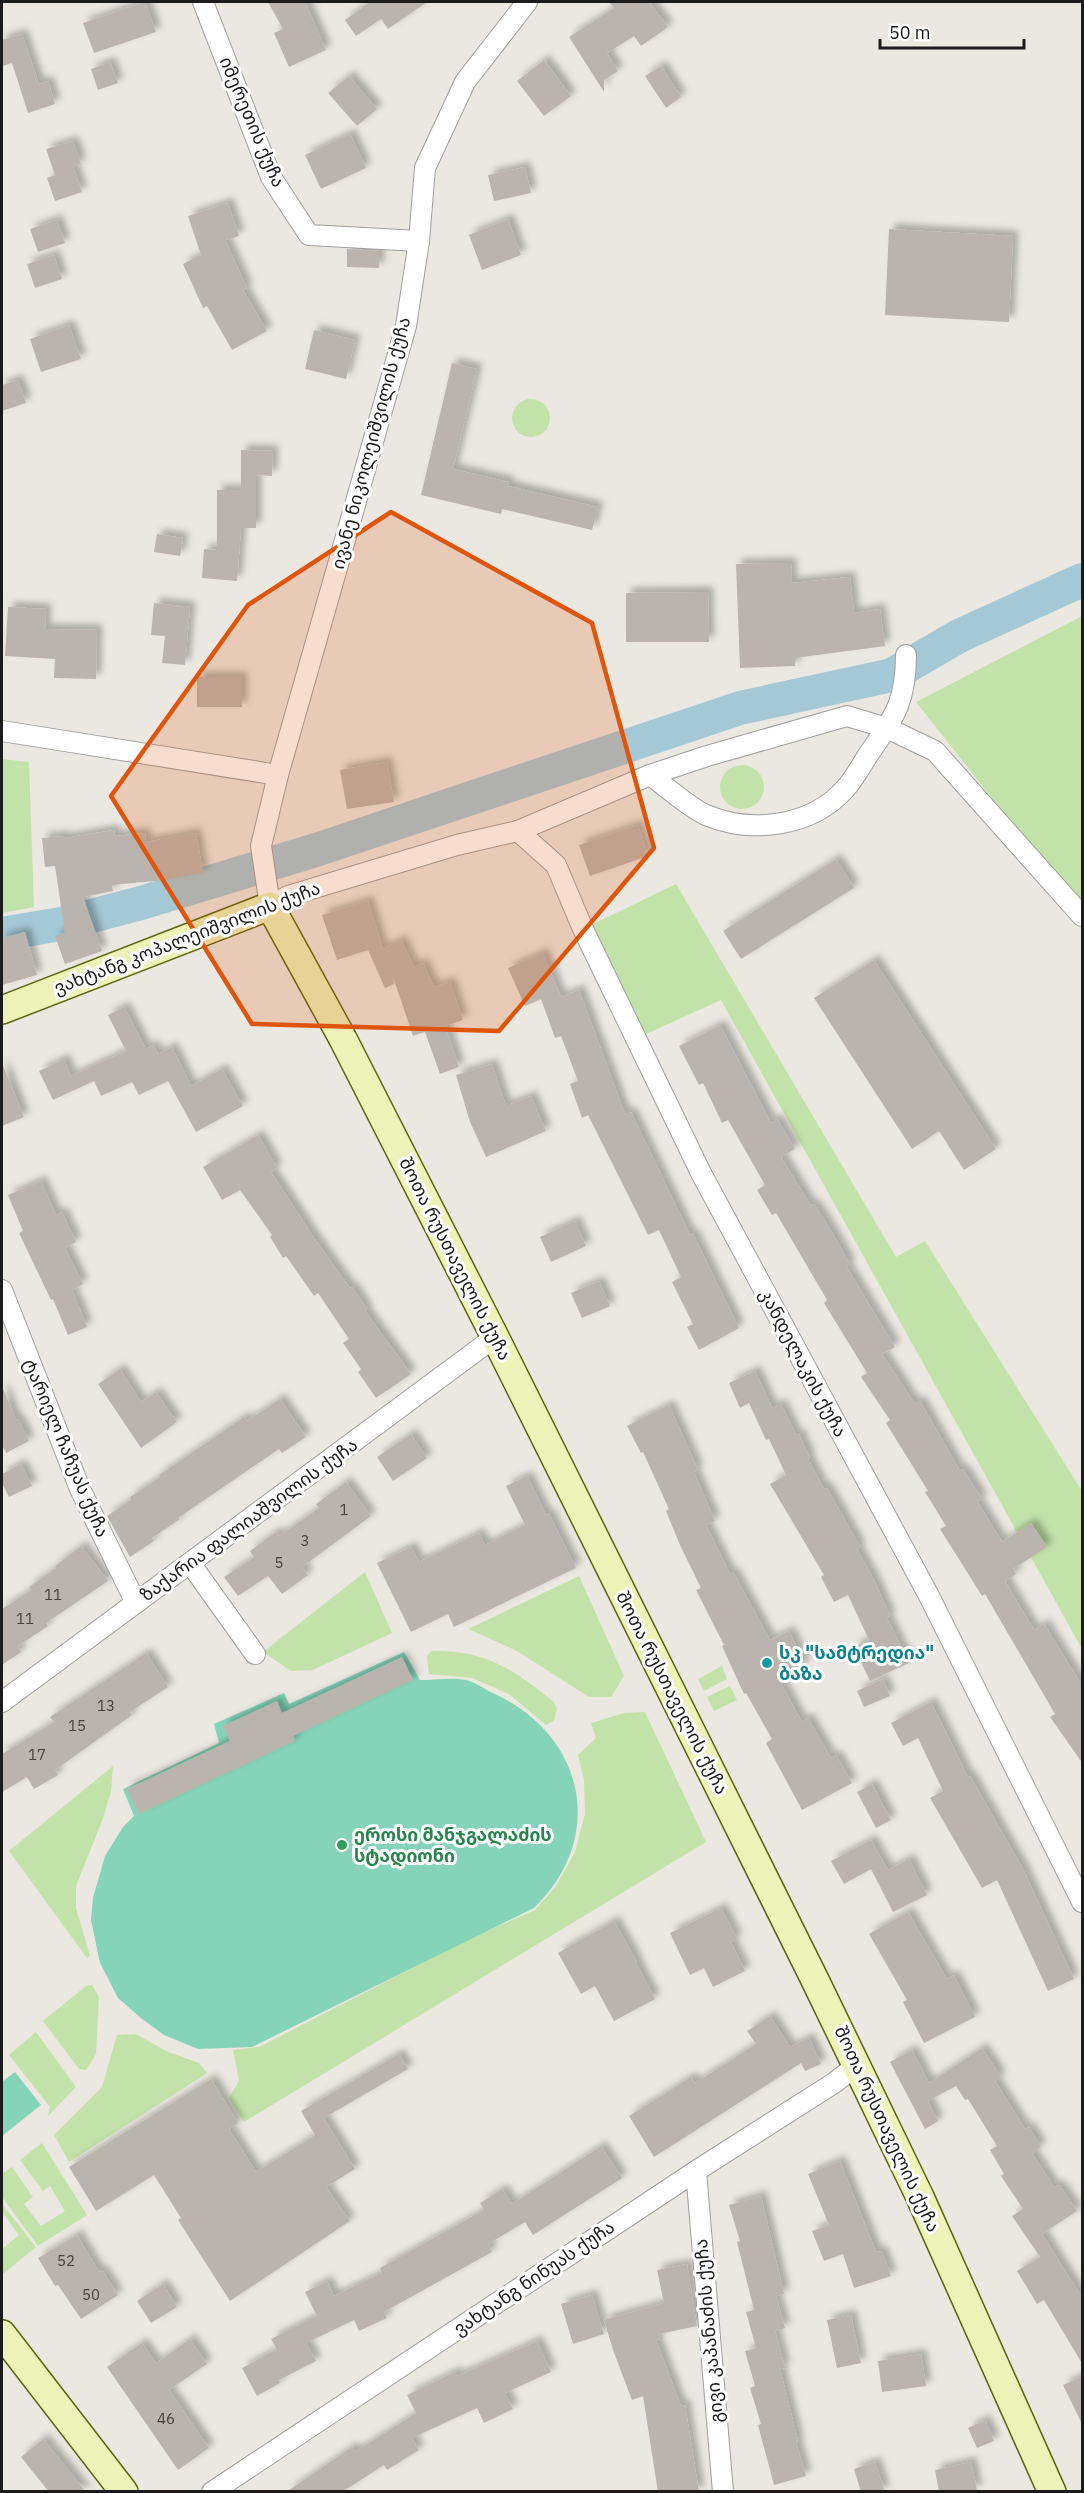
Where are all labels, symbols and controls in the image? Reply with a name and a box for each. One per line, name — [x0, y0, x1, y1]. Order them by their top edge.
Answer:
scale bar — [880, 12, 1024, 50]
text: 50 m — [889, 21, 931, 44]
street label: იმერეთის ქუჩა — [215, 53, 290, 191]
street label: ივანე ნიკოლეიშვილის ქუჩა — [326, 314, 415, 571]
street label: ვახტანგ კოპალეიშვილის ქუჩა — [50, 876, 323, 999]
street label: შოთა რუსთაველის ქუჩა — [394, 1153, 517, 1364]
street label: კანდელაკის ქუჩა — [755, 1285, 852, 1441]
street label: ტარიელ ჩაჩუას ქუჩა — [18, 1355, 115, 1541]
street label: ზაქარია ფალიაშვილის ქუჩა — [136, 1433, 362, 1606]
house number: 1 — [339, 1500, 349, 1519]
house number: 3 — [300, 1531, 310, 1550]
house number: 5 — [274, 1553, 284, 1572]
house number: 11 — [44, 1585, 62, 1604]
street label: შოთა რუსთაველის ქუჩა — [611, 1587, 734, 1798]
house number: 11 — [16, 1609, 34, 1628]
place label: სკ "სამტრედია" ბაზა — [779, 1641, 934, 1685]
marker: სკ "სამტრედია" ბაზა — [760, 1656, 774, 1670]
house number: 13 — [97, 1696, 115, 1715]
house number: 15 — [68, 1716, 86, 1735]
house number: 17 — [28, 1745, 46, 1764]
place label: ეროსი მანჯგალაძის სტადიონი — [354, 1823, 552, 1867]
marker: ეროსი მანჯგალაძის სტადიონი — [335, 1838, 349, 1852]
street label: შოთა რუსთაველის ქუჩა — [830, 2022, 945, 2235]
street label: ვახტანგ ნინუას ქუჩა — [449, 2215, 619, 2340]
street label: გივი კაპანაძის ქუჩა — [689, 2238, 728, 2424]
house number: 52 — [57, 2251, 75, 2270]
house number: 50 — [82, 2285, 100, 2304]
house number: 46 — [157, 2409, 175, 2428]

